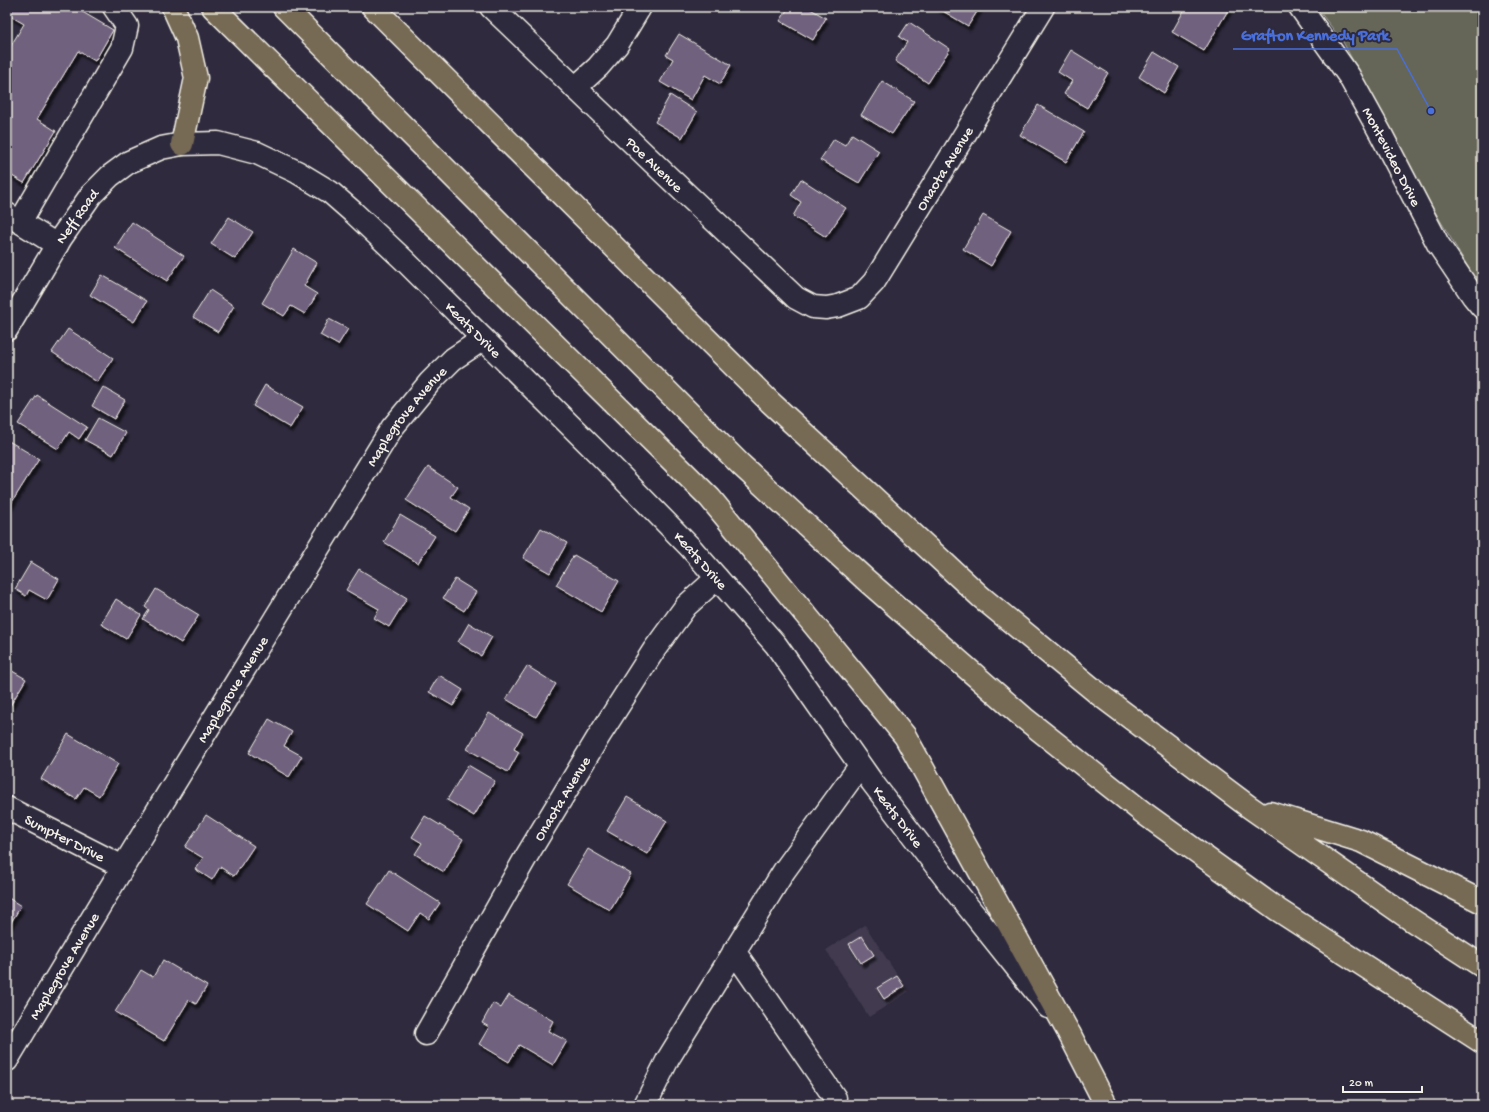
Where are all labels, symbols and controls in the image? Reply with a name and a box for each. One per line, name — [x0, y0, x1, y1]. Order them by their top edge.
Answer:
callout: Grafton Kennedy Park — [1233, 21, 1397, 49]
text: Grafton Kennedy Park — [1241, 27, 1391, 47]
street label: Montevideo Drive — [1357, 105, 1424, 210]
street label: Onaota Avenue — [913, 124, 978, 215]
street label: Poe Avenue — [620, 133, 686, 197]
street label: Neff Road — [53, 185, 104, 248]
street label: Keats Drive — [440, 299, 504, 363]
street label: Maplegrove Avenue — [364, 363, 452, 470]
street label: Keats Drive — [669, 529, 730, 595]
street label: Maplegrove Avenue — [194, 633, 273, 747]
street label: Onaota Avenue — [531, 753, 596, 845]
street label: Keats Drive — [868, 784, 926, 852]
street label: Sumpter Drive — [21, 811, 107, 867]
street label: Maplegrove Avenue — [26, 910, 105, 1024]
scale bar — [1343, 1068, 1422, 1094]
text: 20 m — [1349, 1077, 1374, 1091]

